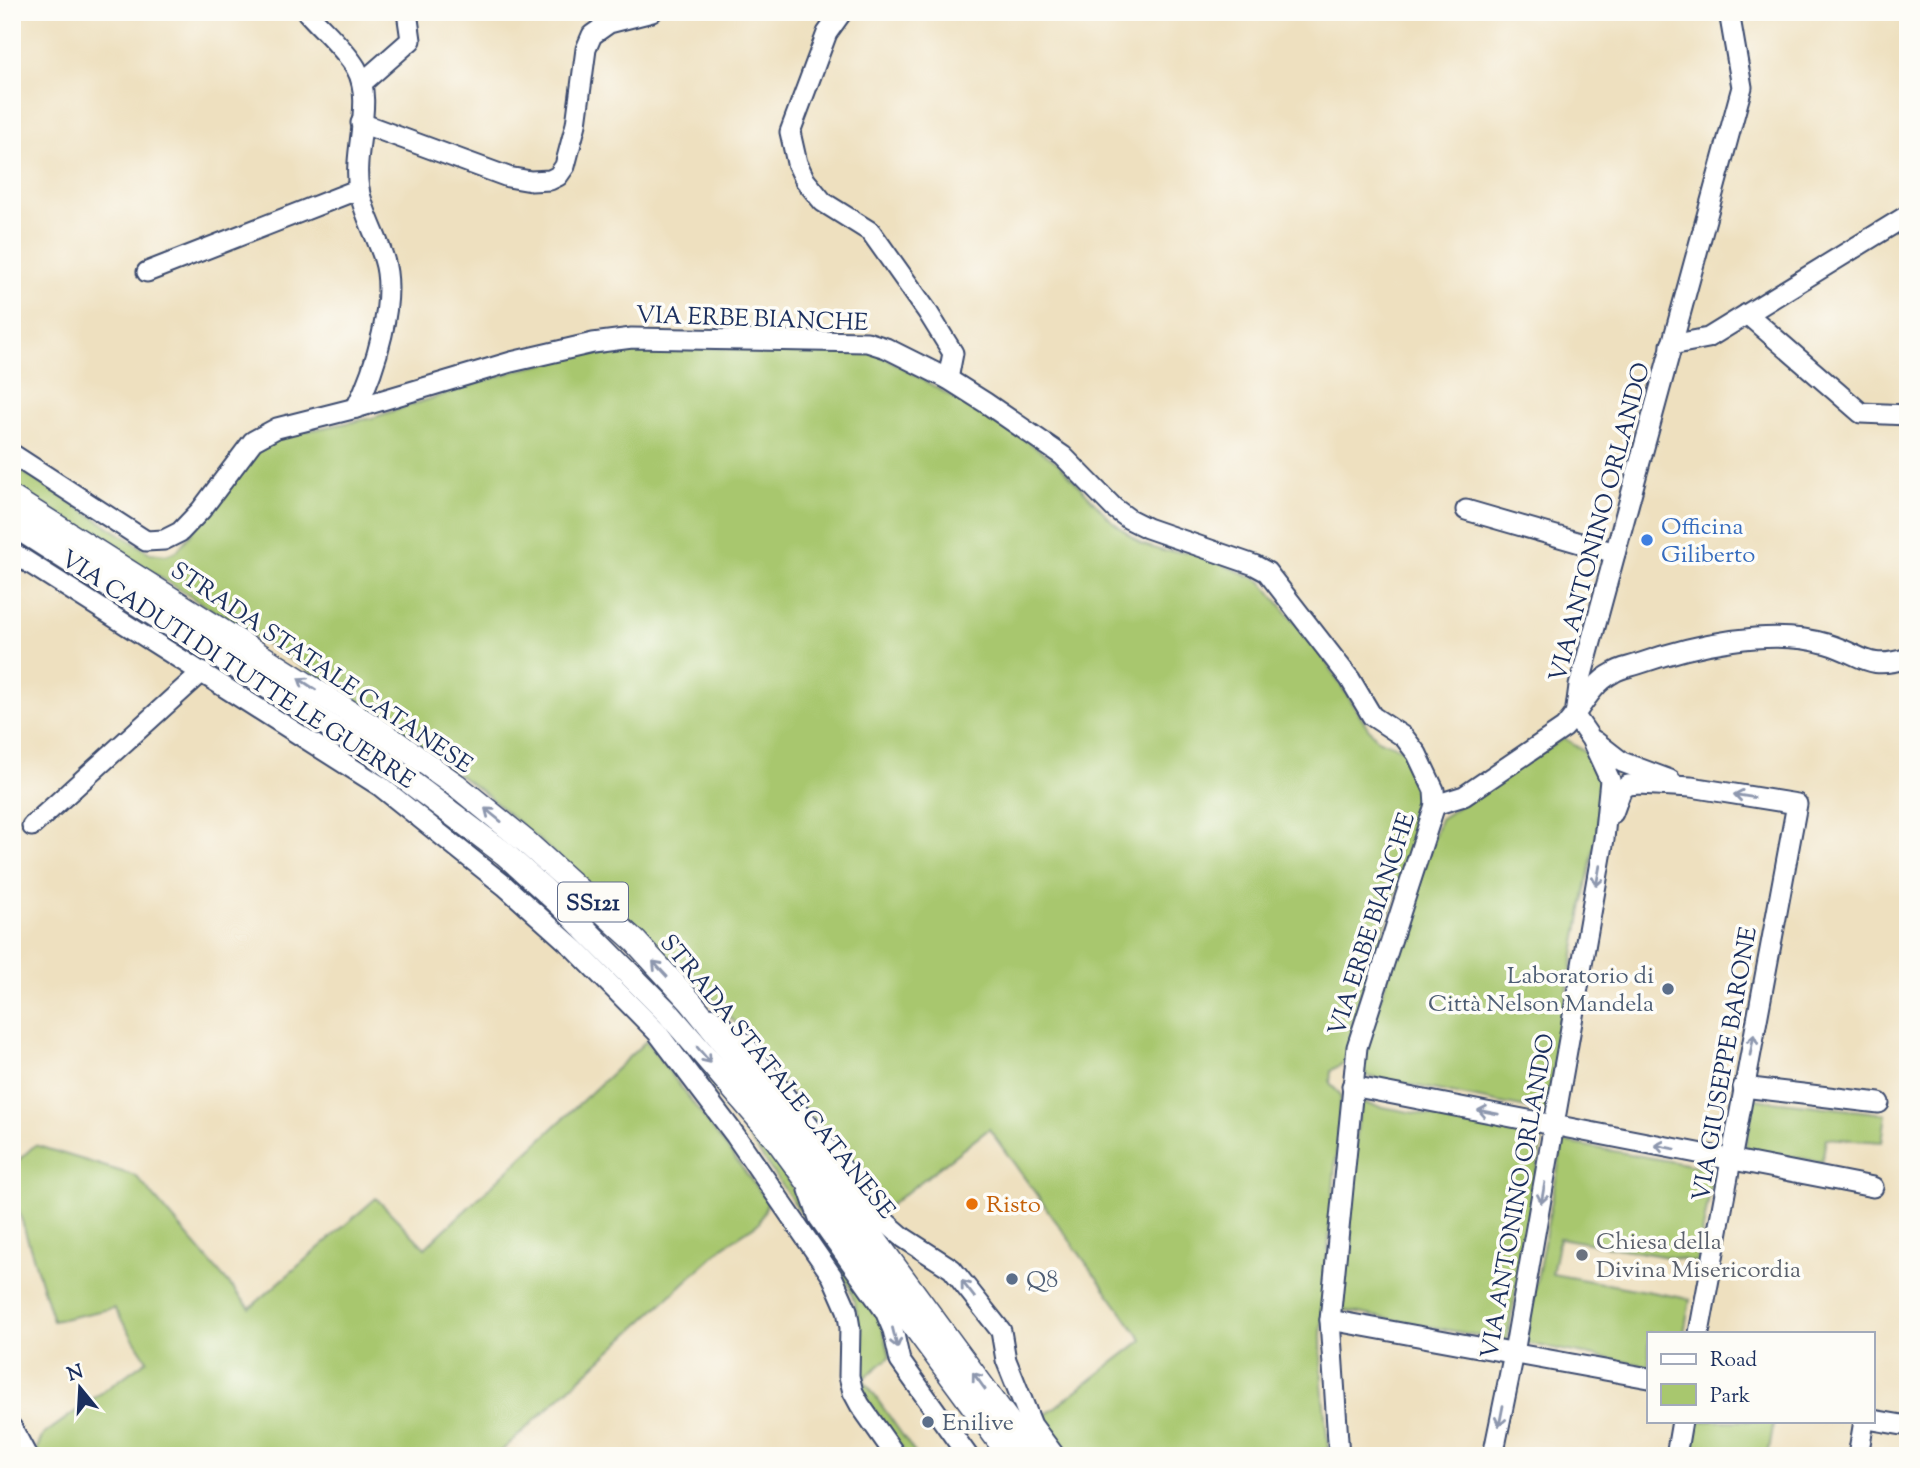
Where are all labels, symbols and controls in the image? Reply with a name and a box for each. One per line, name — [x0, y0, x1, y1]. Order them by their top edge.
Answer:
street label: VIA ERBE BIANCHE — [635, 299, 869, 341]
street label: VIA ANTONINO ORLANDO — [1542, 359, 1660, 686]
place label: Officina Giliberto — [1661, 511, 1755, 573]
marker: Officina Giliberto — [1639, 532, 1655, 548]
street label: VIA CADUTI DI TUTTE LE GUERRE — [53, 543, 421, 799]
street label: STRADA STATALE CATANESE — [163, 555, 479, 783]
one-way arrow — [298, 677, 317, 692]
one-way arrow — [1733, 789, 1756, 802]
one-way arrow — [484, 807, 502, 823]
street label: VIA ERBE BIANCHE — [1321, 808, 1425, 1041]
one-way arrow — [1591, 864, 1604, 887]
road number: SS121 — [558, 882, 628, 922]
street label: VIA GIUSEPPE BARONE — [1685, 924, 1767, 1204]
street label: STRADA STATALE CATANESE — [651, 928, 902, 1227]
place label: Laboratorio di Città Nelson Mandela — [1428, 960, 1654, 1022]
one-way arrow — [652, 961, 669, 978]
marker: Laboratorio di Città Nelson Mandela — [1660, 981, 1676, 997]
street label: VIA ANTONINO ORLANDO — [1474, 1031, 1564, 1362]
one-way arrow — [1745, 1034, 1759, 1057]
one-way arrow — [696, 1046, 712, 1064]
one-way arrow — [1477, 1105, 1500, 1119]
one-way arrow — [1654, 1140, 1677, 1153]
one-way arrow — [1535, 1181, 1549, 1203]
place label: Risto — [986, 1189, 1041, 1223]
marker: Risto — [964, 1196, 980, 1212]
place label: Chiesa della Divina Misericordia — [1596, 1226, 1801, 1288]
marker: Chiesa della Divina Misericordia — [1574, 1247, 1590, 1263]
place label: Q8 — [1026, 1264, 1058, 1298]
marker: Q8 — [1004, 1271, 1020, 1287]
one-way arrow — [961, 1281, 976, 1299]
one-way arrow — [889, 1326, 902, 1349]
legend — [1647, 1332, 1874, 1422]
text: Road — [1710, 1346, 1757, 1376]
north arrow — [46, 1352, 116, 1422]
text: N — [64, 1359, 87, 1389]
one-way arrow — [972, 1372, 987, 1391]
text: Park — [1710, 1382, 1751, 1412]
one-way arrow — [1494, 1404, 1508, 1427]
place label: Enilive — [942, 1407, 1014, 1441]
marker: Enilive — [920, 1414, 936, 1430]

